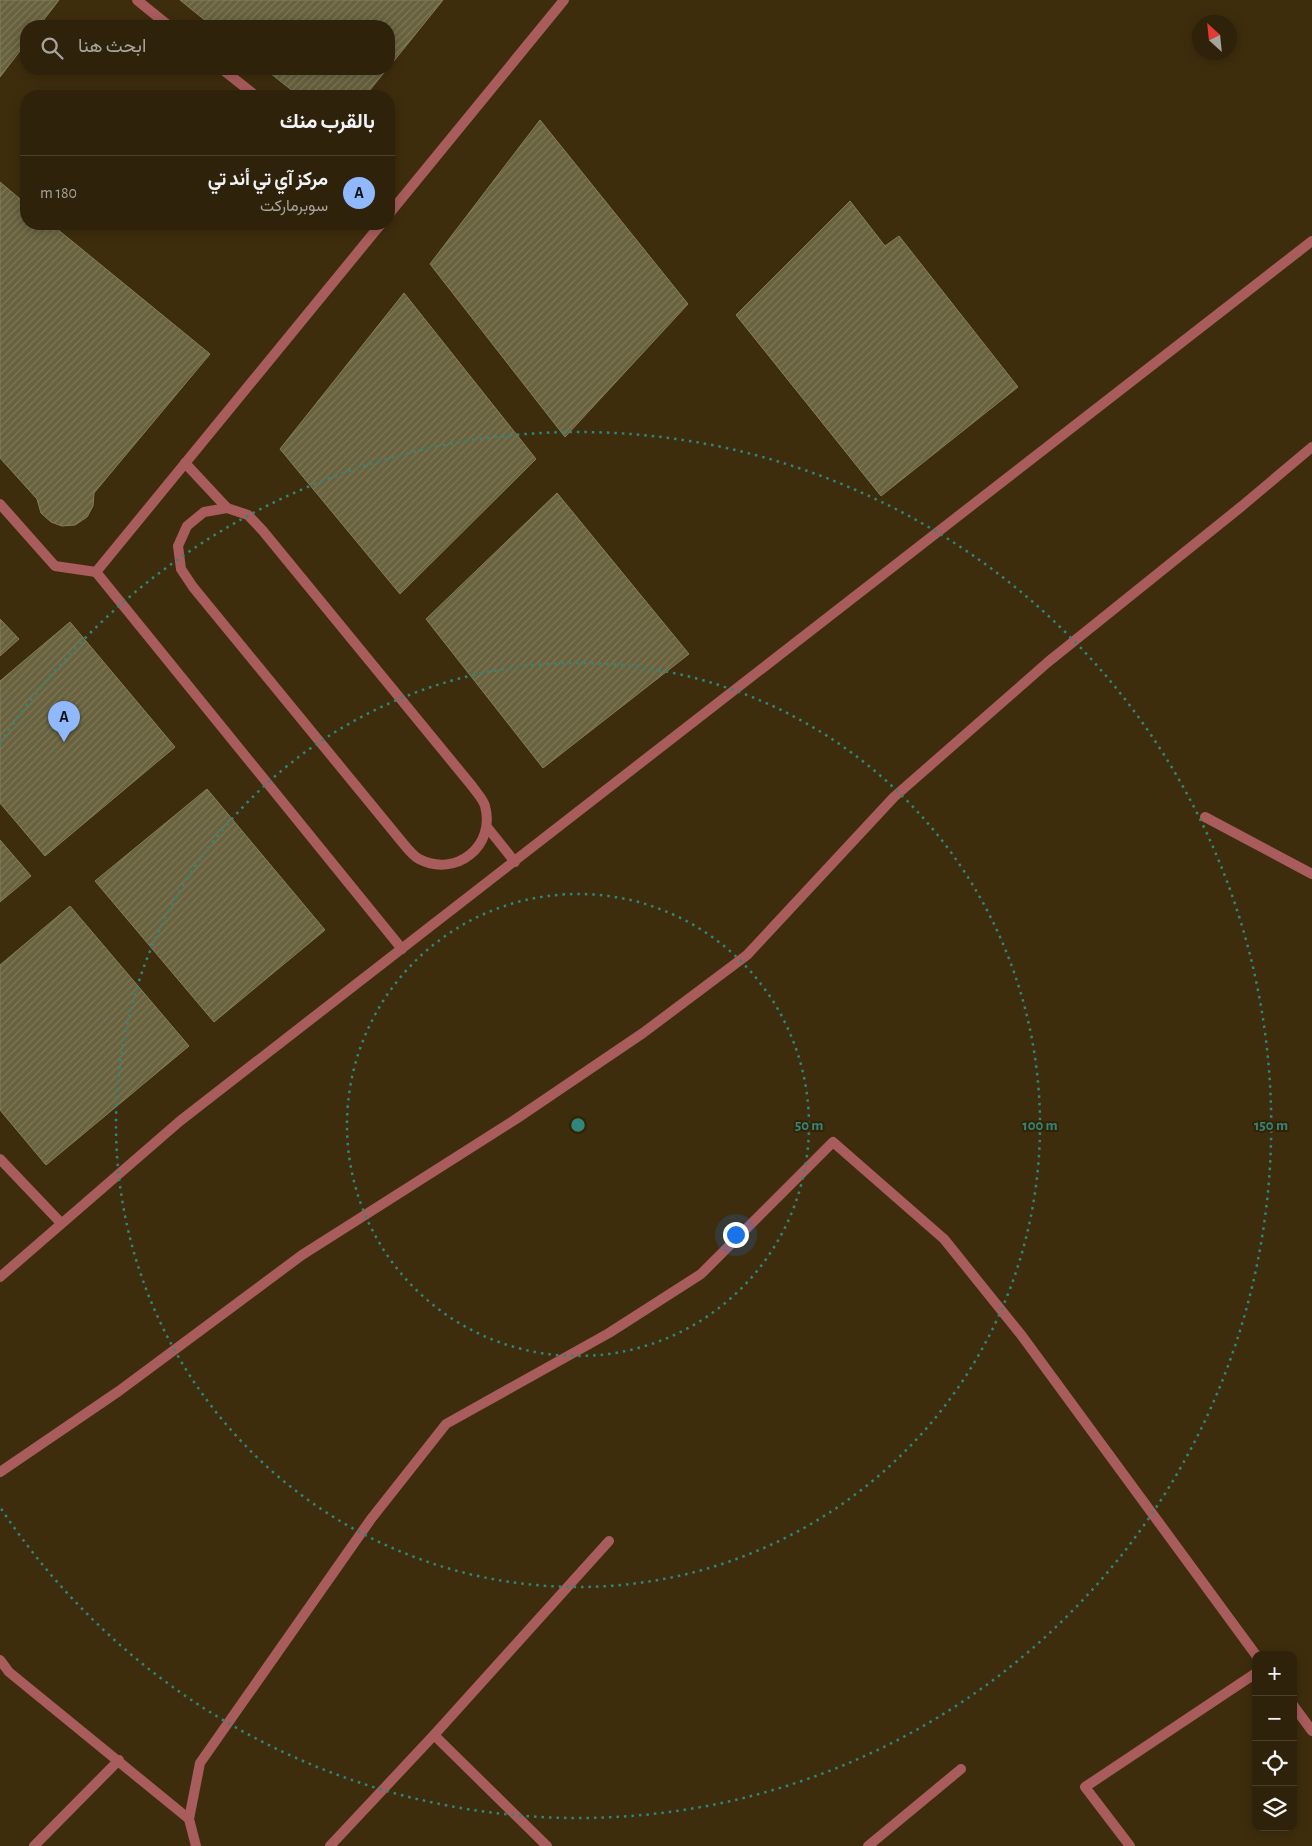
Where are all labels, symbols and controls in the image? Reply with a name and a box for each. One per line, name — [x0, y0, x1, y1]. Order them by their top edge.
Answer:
north arrow — [1192, 15, 1237, 60]
search box — [20, 20, 395, 75]
icon: search — [38, 34, 66, 62]
text: ابحث هنا — [78, 37, 146, 56]
text: بالقرب منك — [280, 111, 375, 132]
text: مركز آي تي أند تي — [208, 170, 328, 189]
text: 180 m — [40, 185, 77, 201]
text: A — [354, 185, 364, 201]
text: سوبرماركت — [260, 198, 328, 214]
pin: A — [48, 701, 80, 742]
centre of rings — [569, 1116, 587, 1134]
text: 50 m — [795, 1118, 823, 1133]
text: 100 m — [1022, 1118, 1058, 1133]
text: 150 m — [1254, 1118, 1288, 1133]
your location — [723, 1222, 749, 1248]
map controls — [1252, 1651, 1297, 1831]
button: + — [1252, 1651, 1297, 1696]
button: − — [1252, 1696, 1297, 1741]
button: locate — [1252, 1741, 1297, 1786]
button: layers — [1252, 1786, 1297, 1831]

